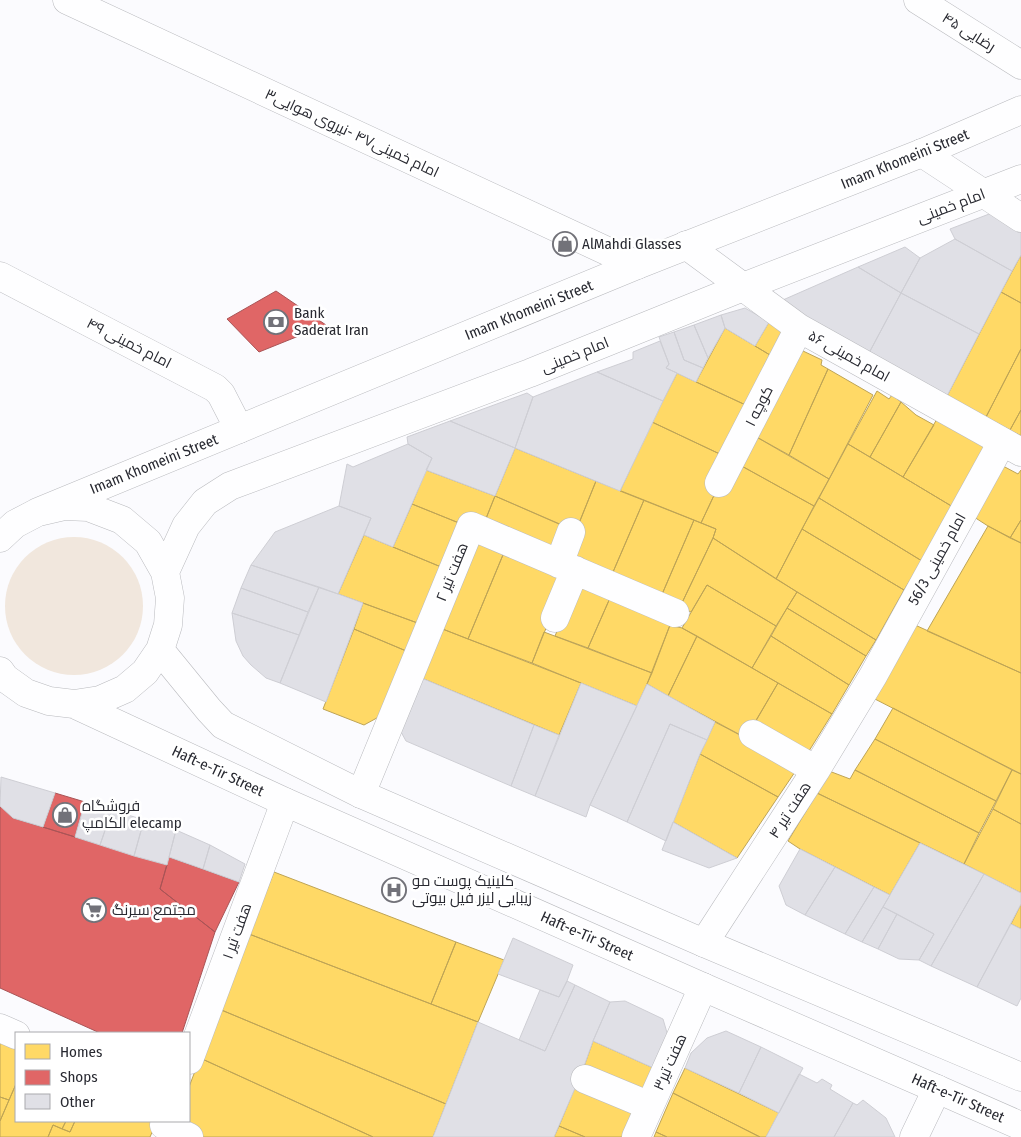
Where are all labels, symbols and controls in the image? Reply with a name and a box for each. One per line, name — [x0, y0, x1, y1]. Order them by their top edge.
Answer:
street label: رضایی ۴۵ — [938, 9, 999, 56]
street label: امام خمینی۴۷ -نیروی هوایی۳ — [262, 85, 442, 182]
street label: Imam Khomeini Street — [838, 125, 972, 193]
street label: امام خمینی — [914, 185, 988, 228]
shop icon: AlMahdi Glasses — [552, 231, 578, 257]
place label: AlMahdi Glasses — [582, 235, 681, 253]
street label: Imam Khomeini Street — [462, 276, 596, 344]
place label: Bank Saderat Iran — [294, 304, 369, 339]
bank icon: Bank Saderat Iran — [263, 309, 289, 335]
street label: امام خمینی ۴۹ — [83, 314, 174, 373]
street label: امام خمینی ۵۶ — [805, 326, 893, 387]
street label: امام خمینی — [538, 333, 612, 378]
street label: کوچه ۱ — [741, 383, 778, 430]
street label: Imam Khomeini Street — [87, 430, 221, 498]
street label: امام خمینی 56/3 — [904, 510, 971, 609]
street label: هفت تیر ۲ — [432, 540, 472, 604]
street label: Haft-e-Tir Street — [169, 742, 267, 800]
street label: هفت تیر ۴ — [765, 778, 815, 842]
place label: فروشگاه الکامپ elecamp — [82, 797, 182, 833]
shop icon: فروشگاه الکامپ elecamp — [52, 802, 78, 828]
place label: کلینیک پوست مو زیبایی لیزر فیل بیوتی — [412, 872, 532, 908]
hospital icon: کلینیک پوست مو زیبایی لیزر فیل بیوتی — [381, 877, 407, 903]
supermarket icon: مجتمع سیرنگ — [81, 897, 107, 923]
street label: هفت تیر ۱ — [219, 900, 255, 962]
place label: مجتمع سیرنگ — [112, 901, 196, 921]
street label: Haft-e-Tir Street — [538, 908, 636, 964]
street label: هفت تیر۳ — [649, 1031, 691, 1093]
legend — [15, 1032, 190, 1122]
text: Homes — [60, 1043, 102, 1061]
text: Shops — [60, 1068, 98, 1086]
street label: Haft-e-Tir Street — [909, 1070, 1007, 1126]
text: Other — [60, 1093, 96, 1111]

